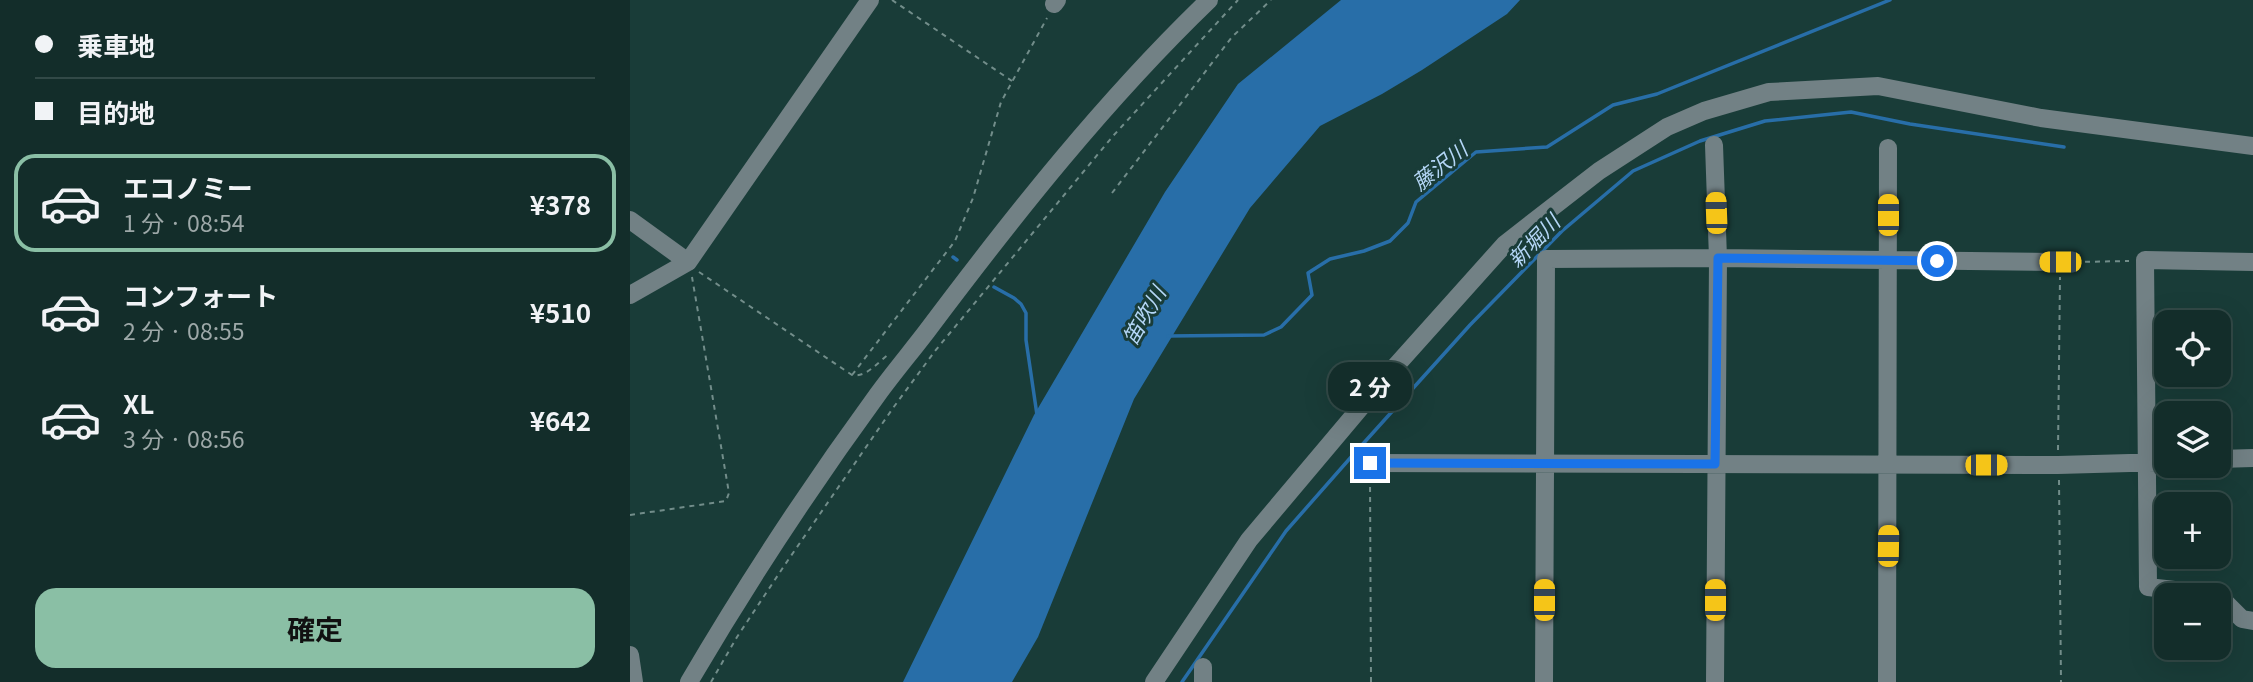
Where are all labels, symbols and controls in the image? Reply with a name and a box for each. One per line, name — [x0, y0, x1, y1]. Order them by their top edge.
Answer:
text: 乗車地 — [77, 26, 155, 63]
text: 目的地 — [77, 93, 155, 130]
water label: 藤沢川 — [1405, 133, 1475, 196]
text: エコノミー — [123, 168, 253, 205]
icon: car — [39, 172, 102, 235]
text: ¥378 — [530, 185, 591, 222]
car — [1705, 192, 1728, 234]
car — [1878, 194, 1899, 236]
text: 1 分 · 08:54 — [123, 205, 245, 239]
water label: 新堀川 — [1500, 205, 1567, 273]
route start — [1921, 245, 1953, 277]
car — [2040, 252, 2082, 273]
text: コンフォート — [123, 276, 278, 313]
water label: 笛吹川 — [1114, 278, 1173, 350]
icon: car — [39, 280, 102, 343]
text: ¥510 — [530, 293, 591, 330]
map controls — [2154, 310, 2231, 660]
button: locate — [2154, 310, 2231, 387]
text: 2 分 · 08:55 — [123, 313, 245, 347]
callout: 2 分 — [1328, 362, 1412, 410]
text: 2 分 — [1349, 369, 1391, 403]
text: XL — [123, 384, 154, 421]
icon: car — [39, 388, 102, 451]
text: ¥642 — [530, 401, 591, 438]
button: layers — [2154, 401, 2231, 478]
text: 3 分 · 08:56 — [123, 421, 245, 455]
route end — [1354, 447, 1386, 479]
car — [1966, 455, 2008, 476]
button: + — [2154, 492, 2231, 569]
car — [1878, 525, 1899, 567]
car — [1534, 579, 1555, 621]
car — [1705, 579, 1726, 621]
button: − — [2154, 583, 2231, 660]
button: 確定 — [35, 588, 595, 668]

